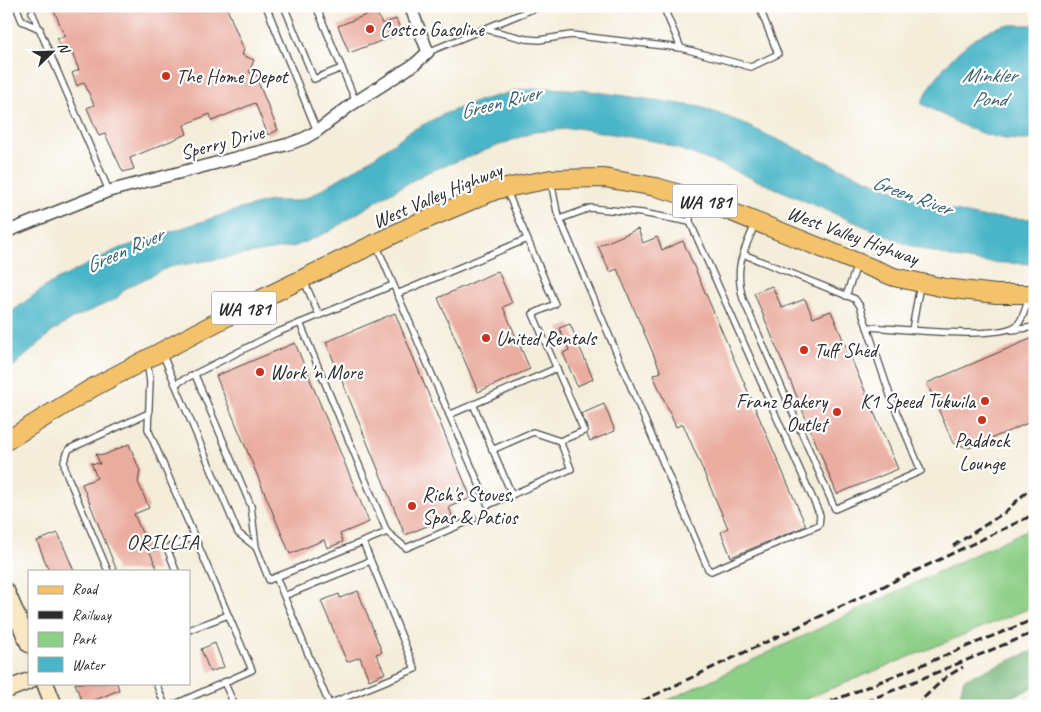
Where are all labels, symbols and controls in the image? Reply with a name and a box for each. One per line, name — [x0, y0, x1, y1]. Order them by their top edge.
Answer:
place label: Costco Gasoline — [380, 17, 485, 42]
marker: Costco Gasoline — [364, 23, 376, 35]
north arrow — [28, 28, 78, 78]
text: N — [54, 40, 74, 57]
water label: Minkler Pond — [962, 62, 1021, 112]
place label: The Home Depot — [176, 64, 290, 89]
marker: The Home Depot — [160, 70, 172, 82]
water label: Green River — [457, 78, 547, 124]
street label: Sperry Drive — [178, 119, 268, 166]
street label: West Valley Highway — [369, 156, 508, 234]
water label: Green River — [869, 169, 959, 223]
road number: WA 181 — [672, 185, 738, 218]
street label: West Valley Highway — [784, 200, 924, 272]
water label: Green River — [81, 220, 171, 278]
road number: WA 181 — [212, 292, 276, 324]
place label: United Rentals — [496, 326, 598, 351]
marker: United Rentals — [480, 332, 492, 344]
place label: Tuff Shed — [814, 338, 880, 363]
marker: Tuff Shed — [798, 344, 810, 356]
place label: Work 'n More — [270, 360, 364, 385]
marker: Work 'n More — [254, 366, 266, 378]
place label: Franz Bakery Outlet — [736, 389, 830, 437]
place label: K1 Speed Tukwila — [860, 389, 977, 414]
marker: K1 Speed Tukwila — [979, 395, 991, 407]
marker: Franz Bakery Outlet — [831, 406, 843, 418]
marker: Paddock Lounge — [976, 414, 988, 426]
place label: Paddock Lounge — [955, 428, 1011, 476]
place label: Rich's Stoves, Spas & Patios — [422, 482, 519, 530]
marker: Rich's Stoves, Spas & Patios — [406, 500, 418, 512]
district label: ORILLIA — [127, 529, 200, 555]
legend — [28, 570, 190, 684]
text: Road — [72, 580, 99, 599]
text: Railway — [72, 606, 113, 625]
text: Park — [72, 630, 97, 649]
text: Water — [72, 656, 106, 675]

